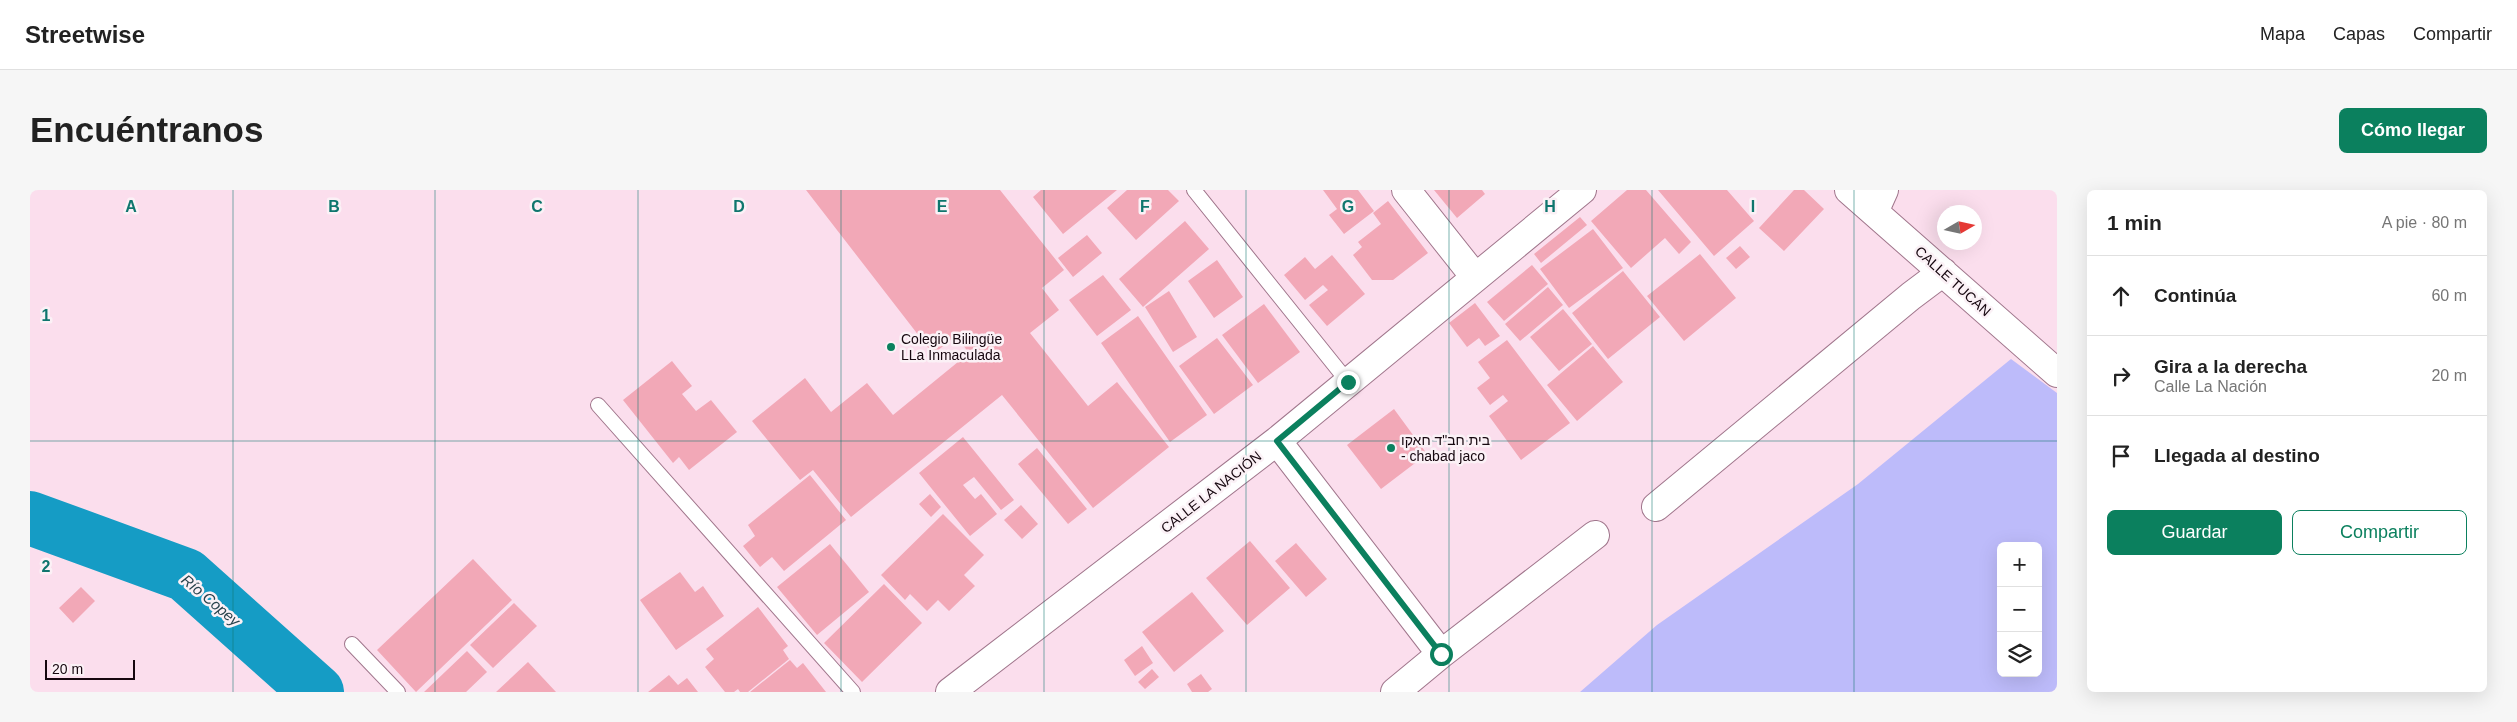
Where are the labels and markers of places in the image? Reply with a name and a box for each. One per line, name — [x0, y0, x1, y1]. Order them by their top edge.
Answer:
place label: Colegio Bilingüe LLa Inmaculada — [901, 331, 1002, 363]
marker: Colegio Bilingüe LLa Inmaculada — [885, 341, 897, 353]
place label: בית חב"ד חאקו - chabad jaco — [1401, 432, 1490, 464]
marker: בית חב"ד חאקו - chabad jaco — [1385, 442, 1397, 454]

